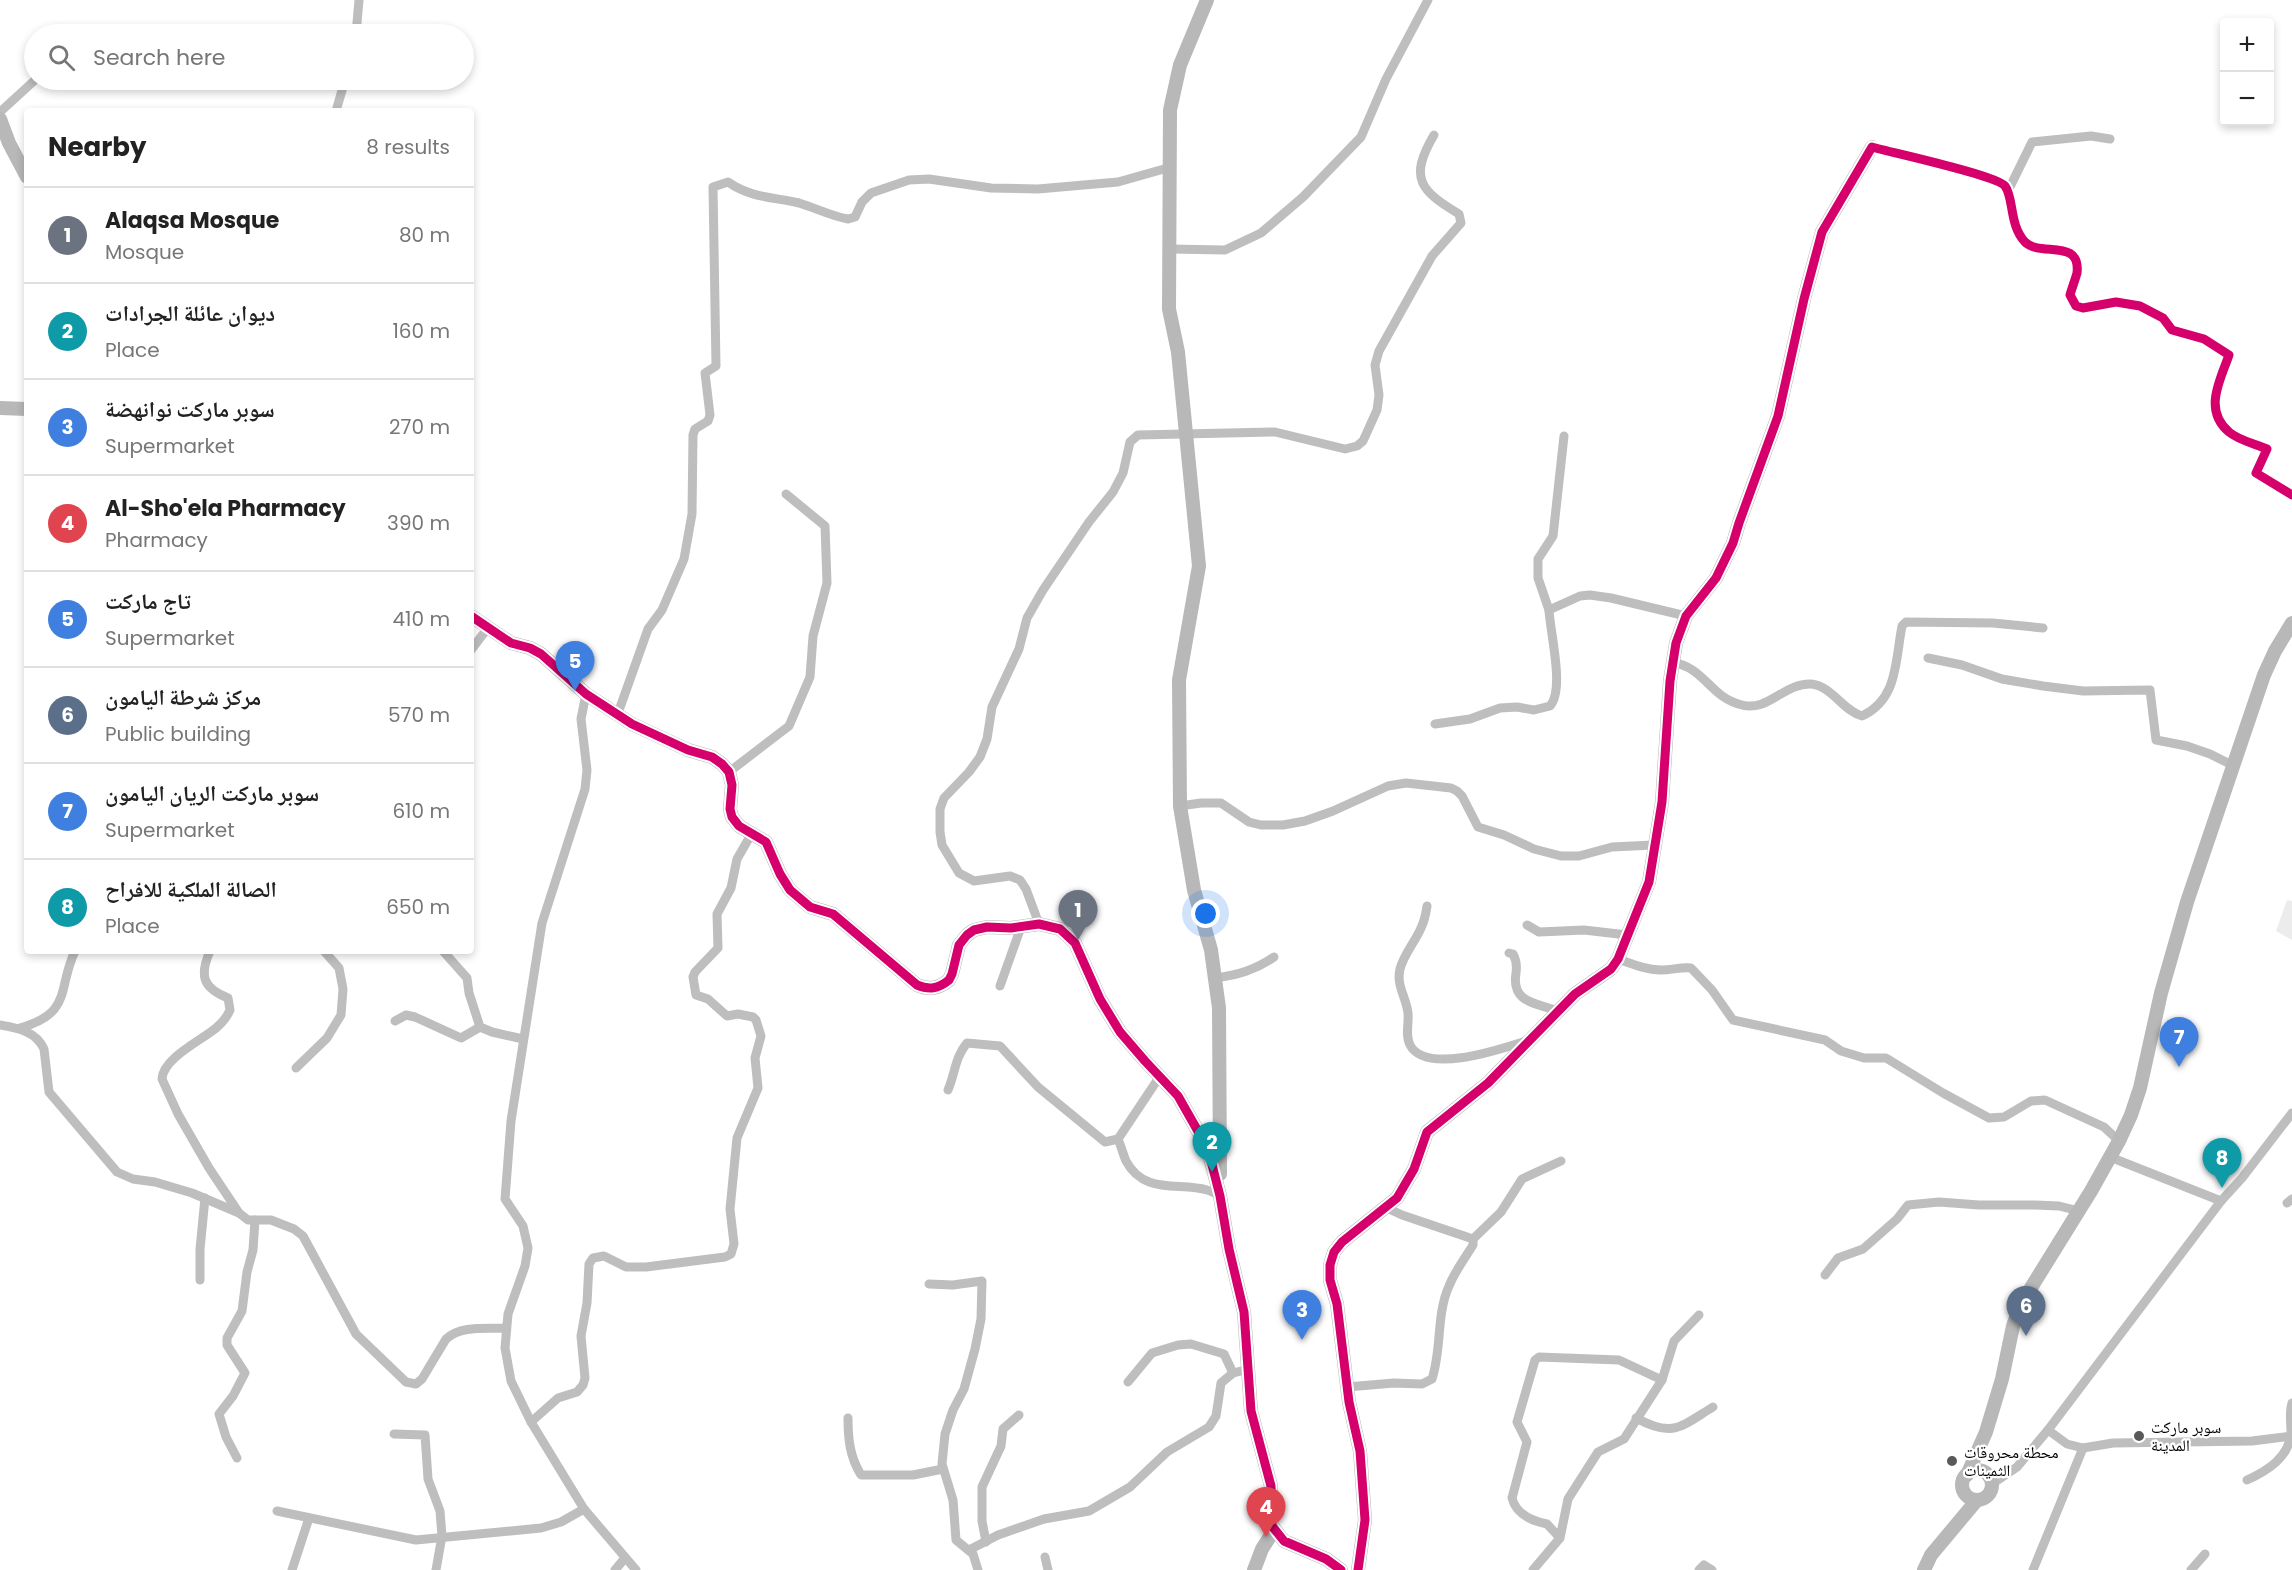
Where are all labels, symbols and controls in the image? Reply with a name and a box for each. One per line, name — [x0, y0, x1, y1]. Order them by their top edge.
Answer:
map controls — [2220, 18, 2274, 126]
button: + — [2220, 18, 2274, 72]
search box — [24, 24, 474, 90]
icon: search — [45, 41, 78, 74]
text: Search here — [93, 42, 226, 73]
button: − — [2220, 72, 2274, 126]
text: Nearby — [48, 129, 146, 165]
text: 8 results — [366, 133, 450, 161]
text: Alaqsa Mosque — [105, 205, 279, 236]
text: 1 — [64, 221, 71, 249]
text: 80 m — [399, 221, 450, 249]
text: Mosque — [105, 238, 184, 266]
text: ديوان عائلة الجرادات — [105, 298, 275, 329]
text: 2 — [62, 317, 73, 345]
text: 160 m — [392, 317, 450, 345]
text: Place — [105, 336, 160, 364]
text: سوبر ماركت نوانهضة — [105, 394, 275, 425]
text: 3 — [61, 413, 74, 441]
text: 270 m — [389, 413, 450, 441]
text: Supermarket — [105, 432, 234, 460]
text: Al-Sho'ela Pharmacy — [105, 493, 346, 524]
text: 4 — [61, 509, 74, 537]
text: 390 m — [387, 509, 450, 537]
text: Pharmacy — [105, 526, 208, 554]
text: تاج ماركت — [105, 586, 191, 617]
text: 5 — [61, 605, 74, 633]
text: 410 m — [393, 605, 450, 633]
text: Supermarket — [105, 624, 234, 652]
pin: 5 — [556, 642, 594, 691]
text: مركز شرطة اليامون — [105, 682, 261, 713]
text: 6 — [61, 701, 74, 729]
text: 570 m — [388, 701, 450, 729]
text: Public building — [105, 720, 251, 748]
text: سوبر ماركت الريان اليامون — [105, 778, 319, 809]
text: 7 — [62, 797, 73, 825]
text: 610 m — [392, 797, 450, 825]
text: Supermarket — [105, 816, 234, 844]
text: الصالة الملكية للافراح — [105, 874, 277, 905]
pin: 1 — [1058, 890, 1098, 940]
text: 8 — [61, 893, 74, 921]
text: 650 m — [386, 893, 450, 921]
your location — [1191, 899, 1220, 928]
text: Place — [105, 912, 160, 940]
pin: 7 — [2160, 1018, 2198, 1067]
pin: 2 — [1192, 1122, 1232, 1172]
pin: 8 — [2202, 1138, 2242, 1188]
pin: 6 — [2006, 1286, 2046, 1336]
pin: 3 — [1282, 1290, 1322, 1340]
place label: سوبر ماركت المدينة — [2151, 1416, 2221, 1457]
marker: سوبر ماركت المدينة — [2132, 1429, 2146, 1443]
place label: محطة محروقات الثمينات — [1964, 1441, 2059, 1482]
marker: محطة محروقات الثمينات — [1945, 1454, 1959, 1468]
pin: 4 — [1246, 1488, 1286, 1537]

